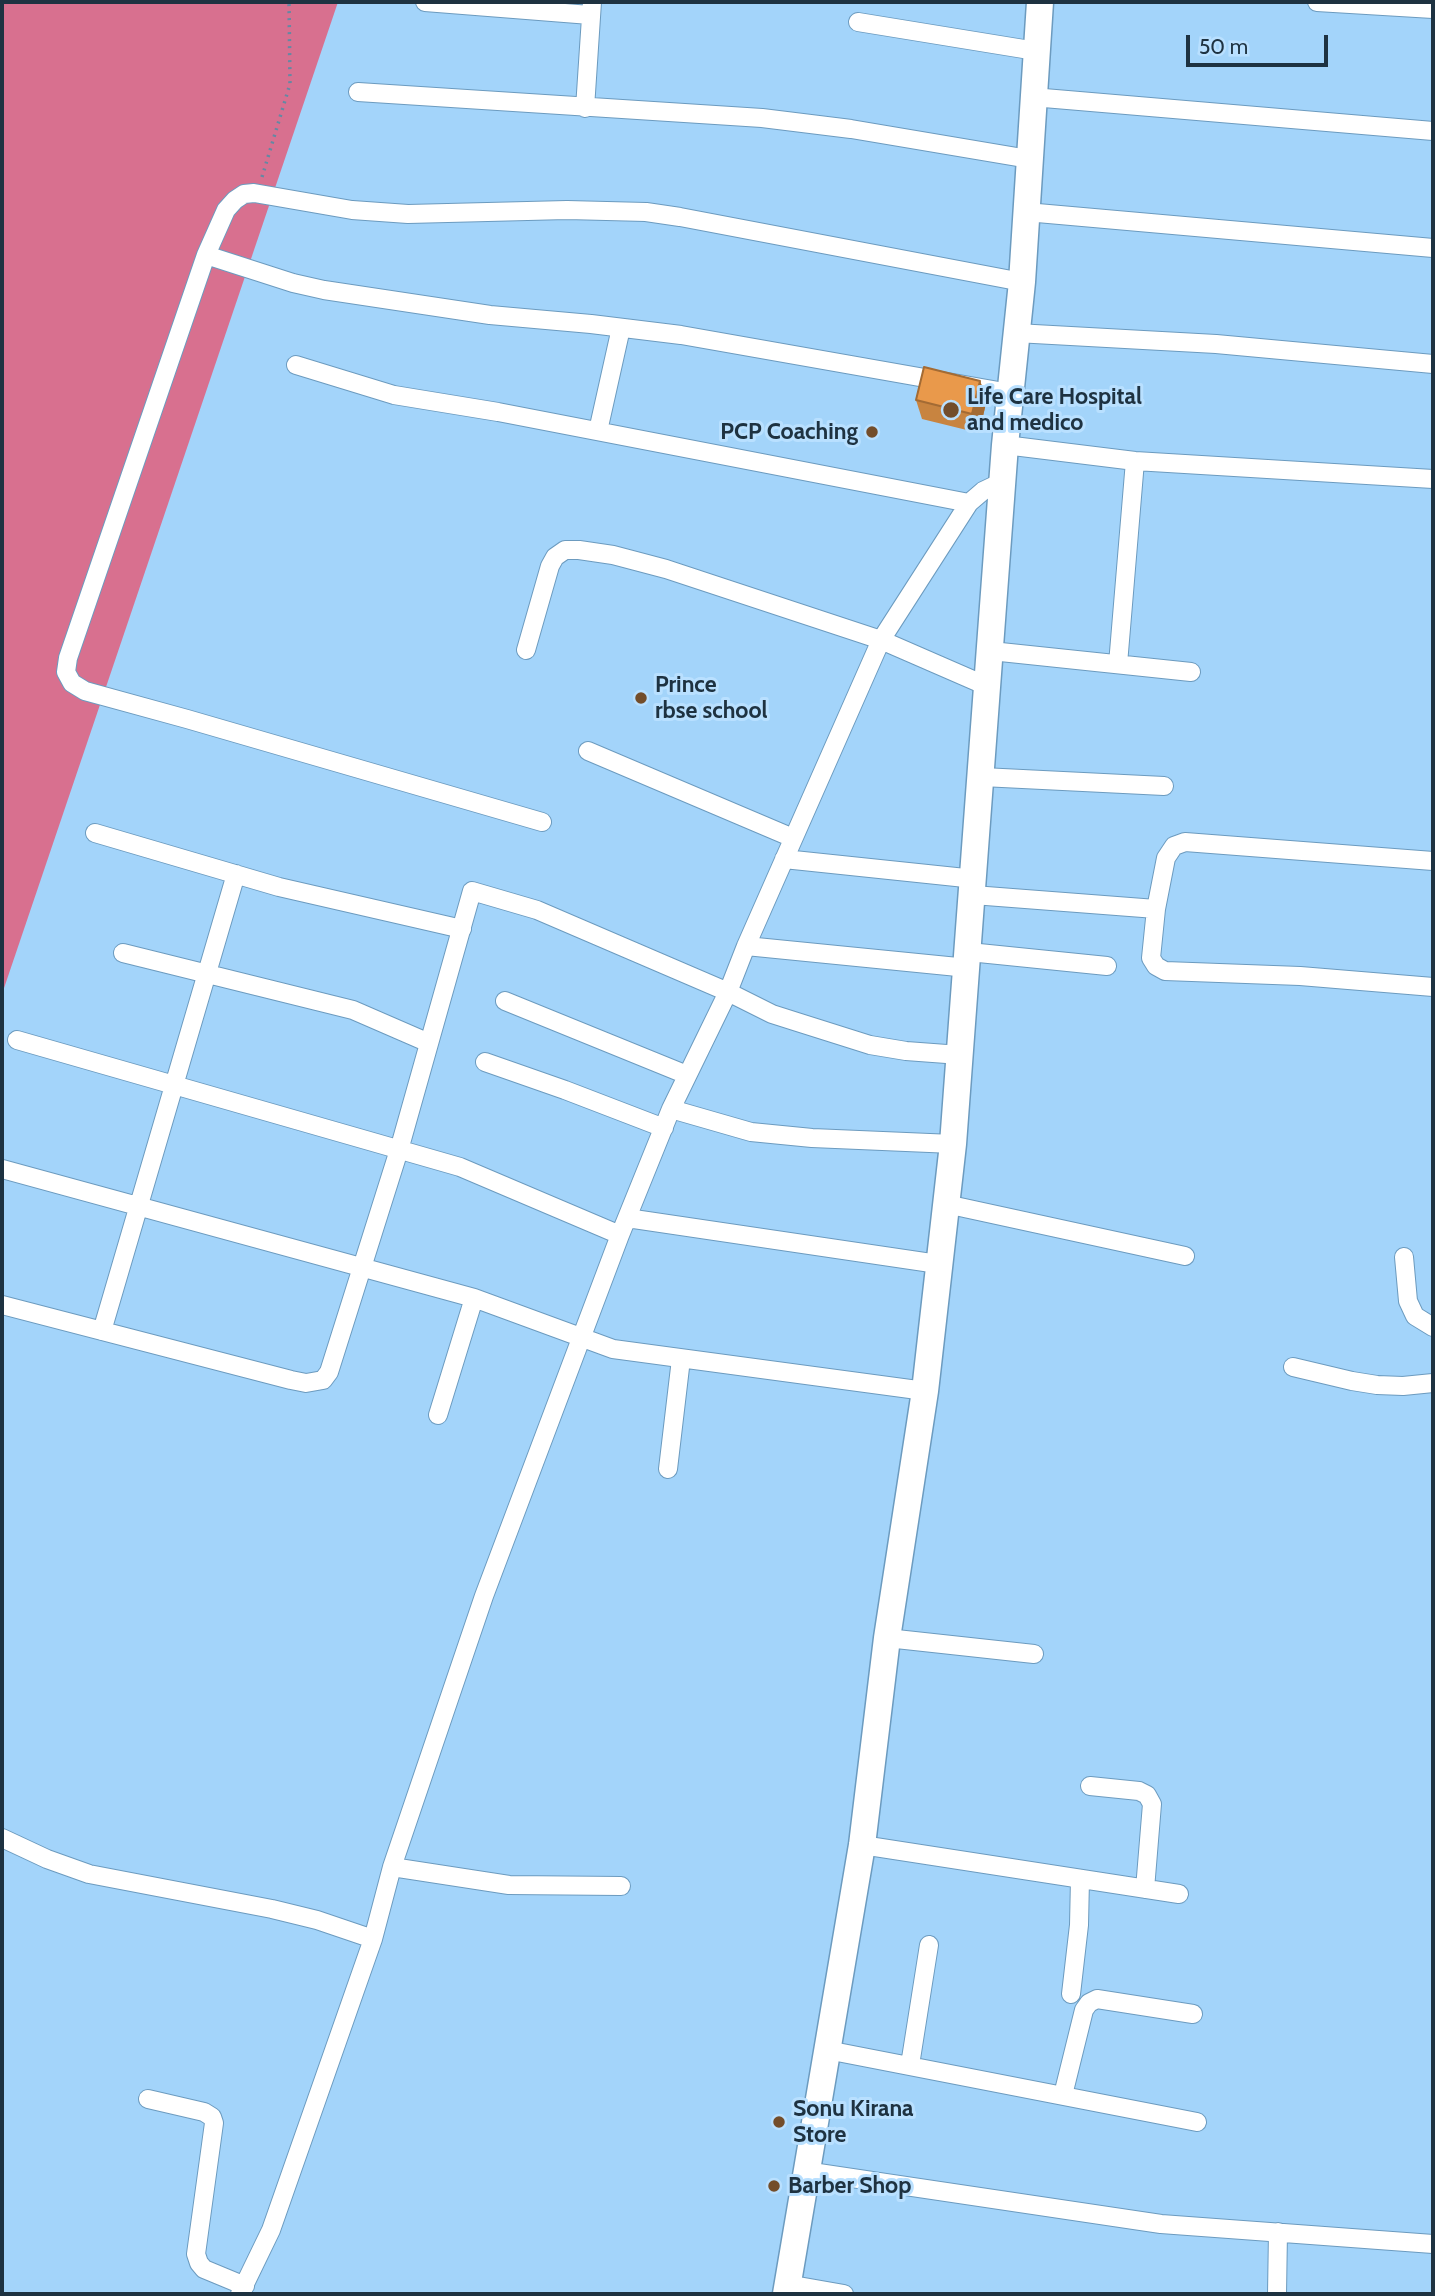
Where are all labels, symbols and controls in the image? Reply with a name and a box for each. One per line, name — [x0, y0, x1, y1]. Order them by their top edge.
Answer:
scale bar — [1190, 21, 1332, 65]
text: 50 m — [1199, 34, 1248, 59]
place label: Life Care Hospital and medico — [967, 383, 1142, 437]
marker: Life Care Hospital and medico — [941, 400, 961, 420]
place label: PCP Coaching — [720, 418, 858, 446]
marker: PCP Coaching — [864, 424, 880, 440]
place label: Prince rbse school — [655, 671, 768, 725]
marker: Prince rbse school — [633, 690, 649, 706]
place label: Sonu Kirana Store — [793, 2095, 914, 2149]
marker: Sonu Kirana Store — [771, 2114, 787, 2130]
place label: Barber Shop — [788, 2172, 911, 2200]
marker: Barber Shop — [766, 2178, 782, 2194]

